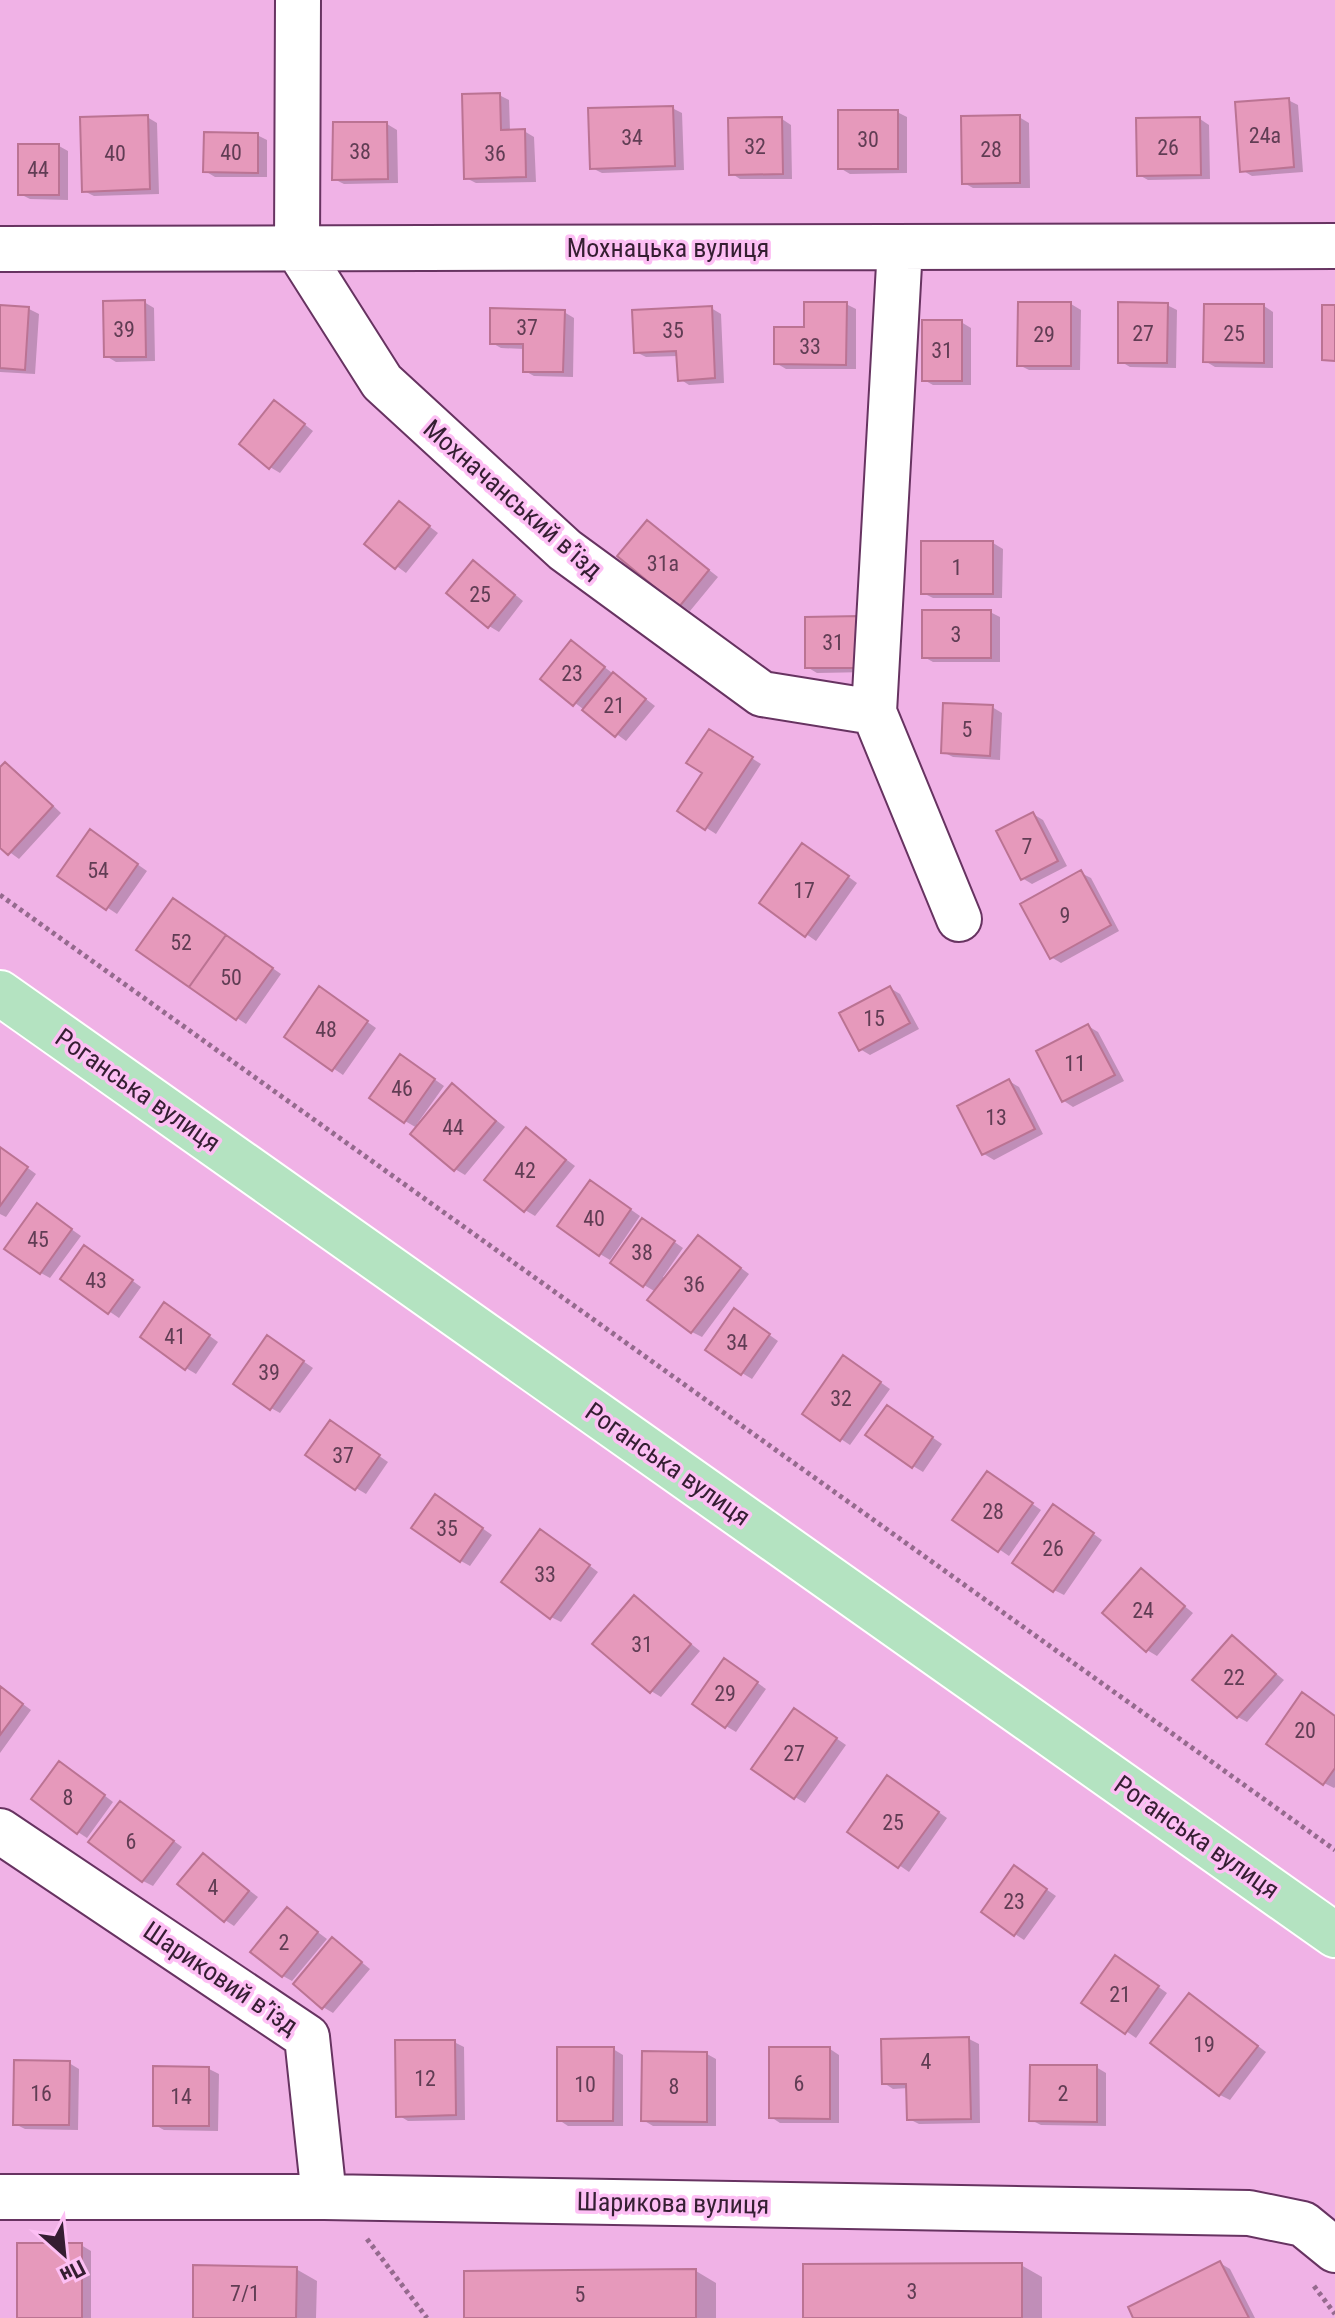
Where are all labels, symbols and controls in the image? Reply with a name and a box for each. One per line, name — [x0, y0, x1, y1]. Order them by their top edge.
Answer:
house number: 24а — [1249, 123, 1281, 148]
house number: 34 — [621, 125, 643, 150]
house number: 30 — [857, 127, 879, 152]
house number: 32 — [744, 134, 766, 159]
house number: 26 — [1157, 135, 1179, 160]
house number: 28 — [980, 137, 1002, 162]
house number: 38 — [349, 139, 371, 164]
house number: 40 — [220, 140, 242, 165]
house number: 40 — [104, 141, 126, 166]
house number: 36 — [484, 141, 506, 166]
house number: 44 — [27, 157, 49, 182]
street label: Мохнацька вулиця — [567, 233, 769, 263]
house number: 37 — [516, 315, 538, 340]
house number: 39 — [113, 317, 135, 342]
house number: 35 — [662, 318, 684, 343]
house number: 27 — [1132, 321, 1154, 346]
house number: 25 — [1223, 321, 1245, 346]
house number: 29 — [1033, 322, 1055, 347]
house number: 33 — [799, 334, 821, 359]
house number: 31 — [931, 338, 953, 363]
street label: Мохначанський в’їзд — [418, 413, 608, 585]
house number: 31а — [647, 551, 679, 576]
house number: 1 — [952, 555, 962, 580]
house number: 25 — [469, 582, 491, 607]
house number: 3 — [951, 622, 961, 647]
house number: 31 — [822, 630, 844, 655]
house number: 23 — [561, 661, 583, 686]
house number: 21 — [603, 693, 625, 718]
house number: 5 — [962, 717, 972, 742]
house number: 7 — [1022, 834, 1032, 859]
house number: 54 — [87, 858, 109, 883]
house number: 17 — [793, 878, 815, 903]
house number: 9 — [1060, 903, 1070, 928]
house number: 52 — [170, 930, 192, 955]
house number: 50 — [220, 965, 242, 990]
house number: 15 — [863, 1006, 885, 1031]
house number: 48 — [315, 1017, 337, 1042]
street label: Роганська вулиця — [50, 1022, 226, 1158]
house number: 11 — [1064, 1051, 1086, 1076]
house number: 46 — [391, 1076, 413, 1101]
house number: 13 — [985, 1105, 1007, 1130]
house number: 44 — [442, 1115, 464, 1140]
house number: 42 — [514, 1158, 536, 1183]
house number: 40 — [583, 1206, 605, 1231]
house number: 45 — [27, 1227, 49, 1252]
house number: 38 — [631, 1240, 653, 1265]
house number: 43 — [85, 1268, 107, 1293]
house number: 36 — [683, 1272, 705, 1297]
house number: 41 — [164, 1324, 186, 1349]
house number: 34 — [726, 1330, 748, 1355]
house number: 39 — [258, 1360, 280, 1385]
house number: 32 — [830, 1386, 852, 1411]
street label: Роганська вулиця — [580, 1396, 756, 1532]
house number: 37 — [332, 1443, 354, 1468]
house number: 28 — [982, 1499, 1004, 1524]
house number: 35 — [436, 1516, 458, 1541]
house number: 26 — [1042, 1536, 1064, 1561]
house number: 33 — [534, 1562, 556, 1587]
house number: 24 — [1132, 1598, 1154, 1623]
house number: 31 — [631, 1632, 653, 1657]
house number: 22 — [1223, 1665, 1245, 1690]
house number: 29 — [714, 1681, 736, 1706]
house number: 20 — [1294, 1718, 1316, 1743]
house number: 27 — [783, 1741, 805, 1766]
street label: Роганська вулиця — [1109, 1769, 1285, 1905]
house number: 8 — [63, 1785, 73, 1810]
house number: 25 — [882, 1810, 904, 1835]
house number: 6 — [126, 1829, 136, 1854]
house number: 4 — [208, 1875, 219, 1900]
house number: 23 — [1003, 1889, 1025, 1914]
street label: Шариковий в’їзд — [138, 1915, 304, 2041]
house number: 2 — [279, 1930, 289, 1955]
house number: 21 — [1109, 1982, 1131, 2007]
house number: 19 — [1193, 2032, 1215, 2057]
house number: 4 — [921, 2049, 932, 2074]
house number: 12 — [414, 2066, 436, 2091]
house number: 6 — [794, 2071, 804, 2096]
house number: 10 — [574, 2072, 596, 2097]
house number: 8 — [669, 2074, 679, 2099]
house number: 16 — [30, 2081, 52, 2106]
house number: 2 — [1058, 2081, 1068, 2106]
house number: 14 — [170, 2084, 192, 2109]
street label: Шарикова вулиця — [576, 2186, 770, 2220]
north arrow — [24, 2214, 104, 2294]
text: Пн — [56, 2255, 89, 2288]
house number: 3 — [907, 2279, 917, 2304]
house number: 7/1 — [230, 2281, 260, 2306]
house number: 5 — [575, 2282, 585, 2307]

